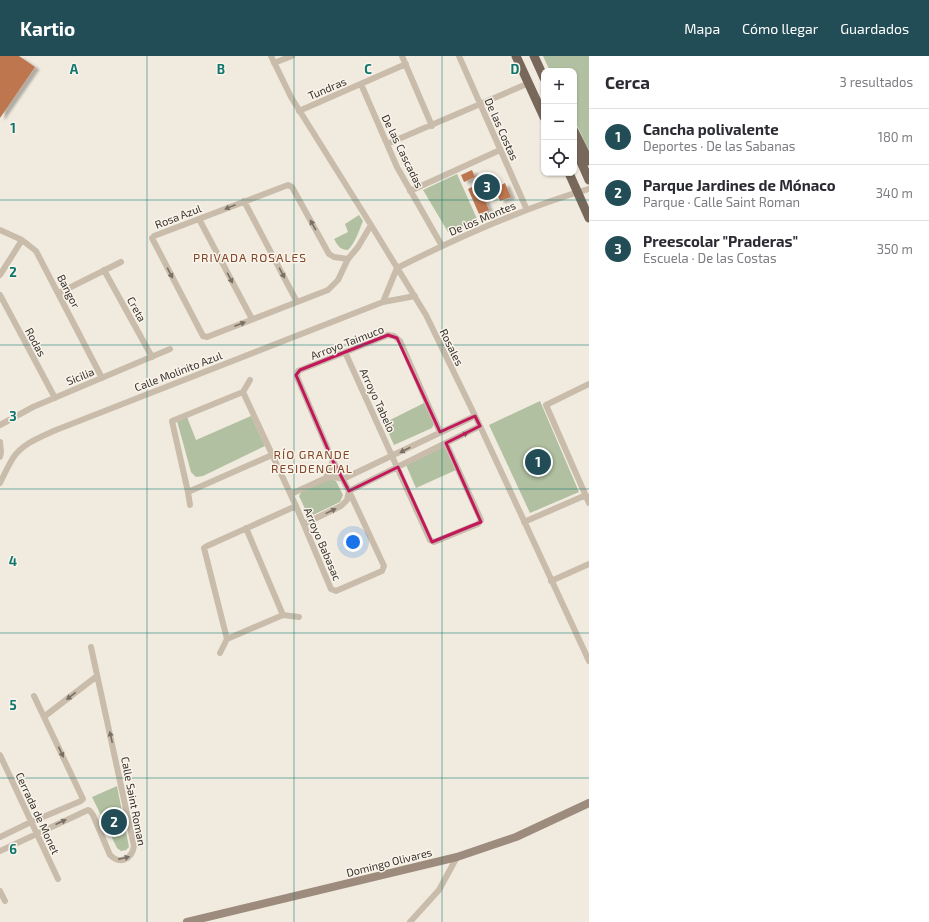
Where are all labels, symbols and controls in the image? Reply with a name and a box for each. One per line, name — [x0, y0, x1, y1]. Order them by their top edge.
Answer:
text: Kartio — [20, 17, 75, 40]
text: Mapa — [684, 20, 720, 37]
text: Cómo llegar — [742, 20, 818, 37]
text: Guardados — [840, 20, 909, 37]
text: A — [70, 61, 79, 77]
text: B — [217, 61, 225, 77]
text: C — [364, 61, 372, 77]
text: D — [511, 61, 520, 77]
map controls — [541, 68, 577, 176]
button: + — [541, 68, 577, 104]
text: Cerca — [605, 72, 650, 92]
street label: Tundras — [306, 74, 349, 102]
text: 3 resultados — [840, 74, 913, 90]
street label: De las Costas — [482, 96, 522, 163]
button: − — [541, 104, 577, 140]
street label: De las Cascadas — [380, 112, 427, 190]
text: 1 — [10, 120, 16, 136]
text: Cancha polivalente — [643, 120, 779, 138]
text: 1 — [615, 129, 621, 145]
text: 180 m — [878, 129, 913, 145]
text: Deportes · De las Sabanas — [643, 138, 795, 154]
button: locate — [541, 140, 577, 176]
pin: 3 — [474, 172, 500, 202]
text: Parque Jardines de Mónaco — [643, 176, 836, 194]
text: 2 — [614, 185, 622, 201]
text: 340 m — [876, 185, 913, 201]
text: Parque · Calle Saint Roman — [643, 194, 800, 210]
street label: De los Montes — [447, 198, 518, 238]
street label: Rosa Azul — [153, 201, 204, 231]
one-way arrow — [223, 204, 235, 210]
one-way arrow — [310, 219, 316, 231]
text: Preescolar "Praderas" — [643, 232, 798, 250]
text: 3 — [614, 241, 622, 257]
text: 350 m — [877, 241, 913, 257]
district label: PRIVADA ROSALES — [193, 250, 307, 264]
text: Escuela · De las Costas — [643, 250, 777, 266]
text: 2 — [9, 264, 17, 280]
one-way arrow — [167, 267, 173, 279]
one-way arrow — [279, 267, 285, 278]
street label: Bangor — [55, 272, 83, 311]
one-way arrow — [227, 272, 234, 284]
street label: Creta — [125, 294, 149, 324]
one-way arrow — [234, 321, 246, 327]
street label: Arroyo Taimuco — [309, 322, 385, 362]
street label: Rodas — [23, 325, 49, 359]
street label: Rosales — [438, 326, 467, 368]
street label: Calle Molinito Azul — [132, 348, 224, 394]
street label: Sicilia — [64, 365, 96, 387]
street label: Arroyo Tabelo — [358, 366, 398, 434]
text: 3 — [9, 408, 17, 424]
one-way arrow — [457, 432, 469, 438]
one-way arrow — [399, 446, 411, 453]
district label: RÍO GRANDE RESIDENCIAL — [271, 447, 353, 475]
pin: 1 — [525, 447, 551, 477]
street label: Arroyo Babasac — [302, 505, 344, 583]
one-way arrow — [325, 508, 336, 514]
your location — [343, 532, 363, 552]
text: 4 — [9, 553, 17, 569]
one-way arrow — [66, 692, 76, 700]
text: 5 — [9, 697, 17, 713]
one-way arrow — [108, 730, 114, 742]
one-way arrow — [58, 746, 64, 757]
street label: Calle Saint Roman — [119, 755, 149, 847]
street label: Cerrada de Monet — [13, 770, 63, 856]
pin: 2 — [101, 807, 127, 837]
one-way arrow — [55, 819, 66, 825]
text: 6 — [9, 841, 17, 857]
street label: Domingo Olivares — [345, 845, 434, 879]
one-way arrow — [118, 854, 130, 860]

